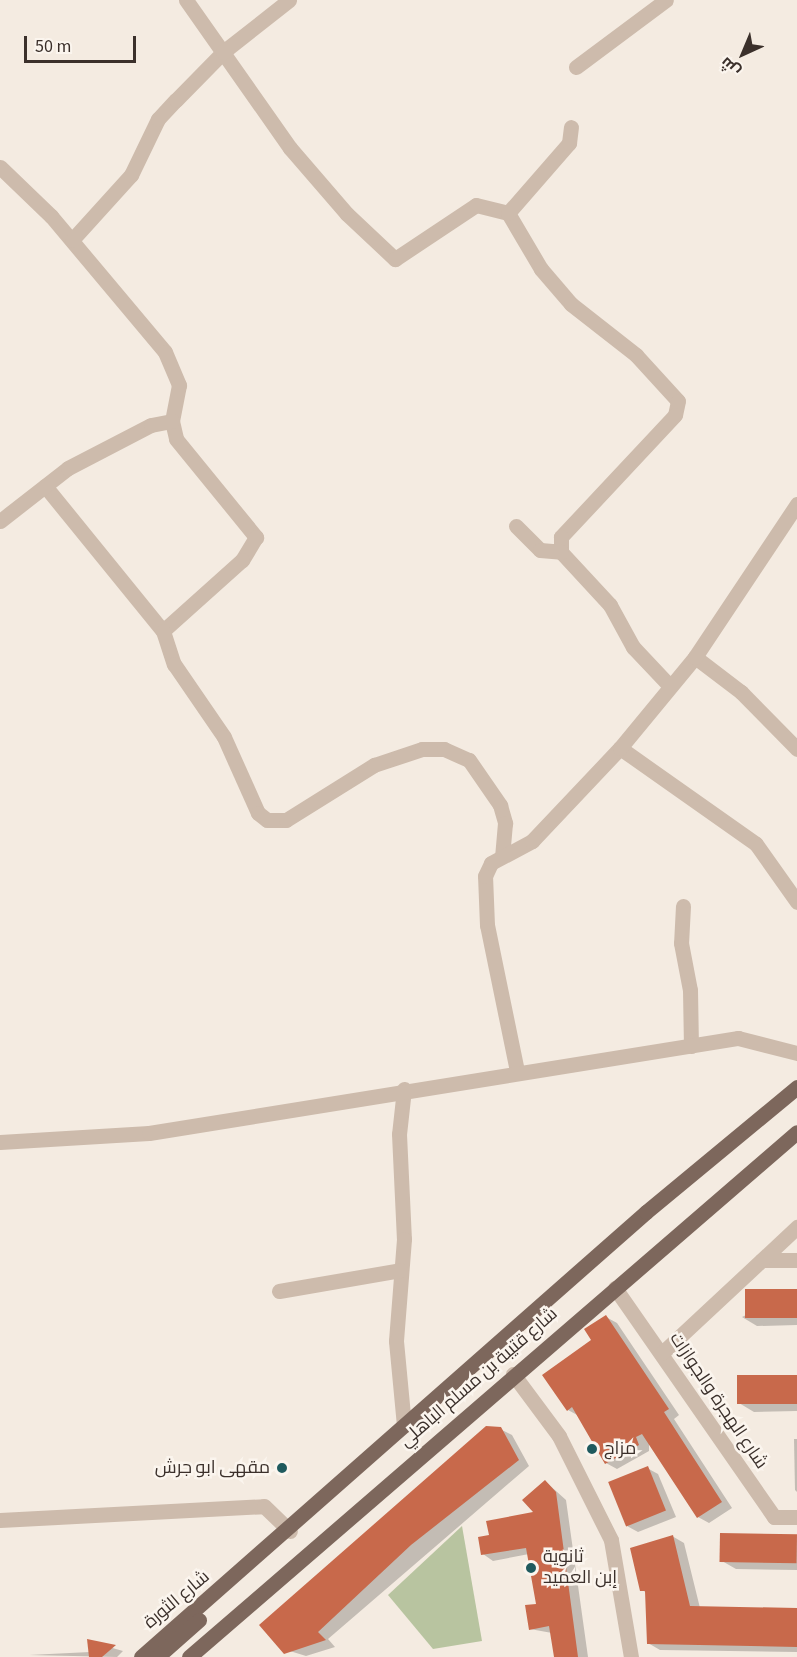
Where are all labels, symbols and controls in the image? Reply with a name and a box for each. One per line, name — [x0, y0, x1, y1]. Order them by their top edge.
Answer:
scale bar — [27, 24, 140, 62]
north arrow — [713, 24, 773, 84]
text: 50 m — [35, 34, 71, 59]
text: ش — [715, 52, 746, 82]
street label: شارع قتيبة بن مسلم الباهلي — [396, 1304, 562, 1452]
street label: شارع الهجرة والجوازات — [664, 1329, 772, 1473]
place label: مزاج — [604, 1438, 636, 1460]
marker: مزاج — [585, 1442, 599, 1456]
place label: مقهى ابو جرش — [155, 1457, 270, 1479]
marker: مقهى ابو جرش — [275, 1461, 289, 1475]
place label: ثانوية إبن العميد — [543, 1547, 617, 1590]
marker: ثانوية إبن العميد — [524, 1561, 538, 1575]
street label: شارع الثورة — [140, 1566, 214, 1634]

